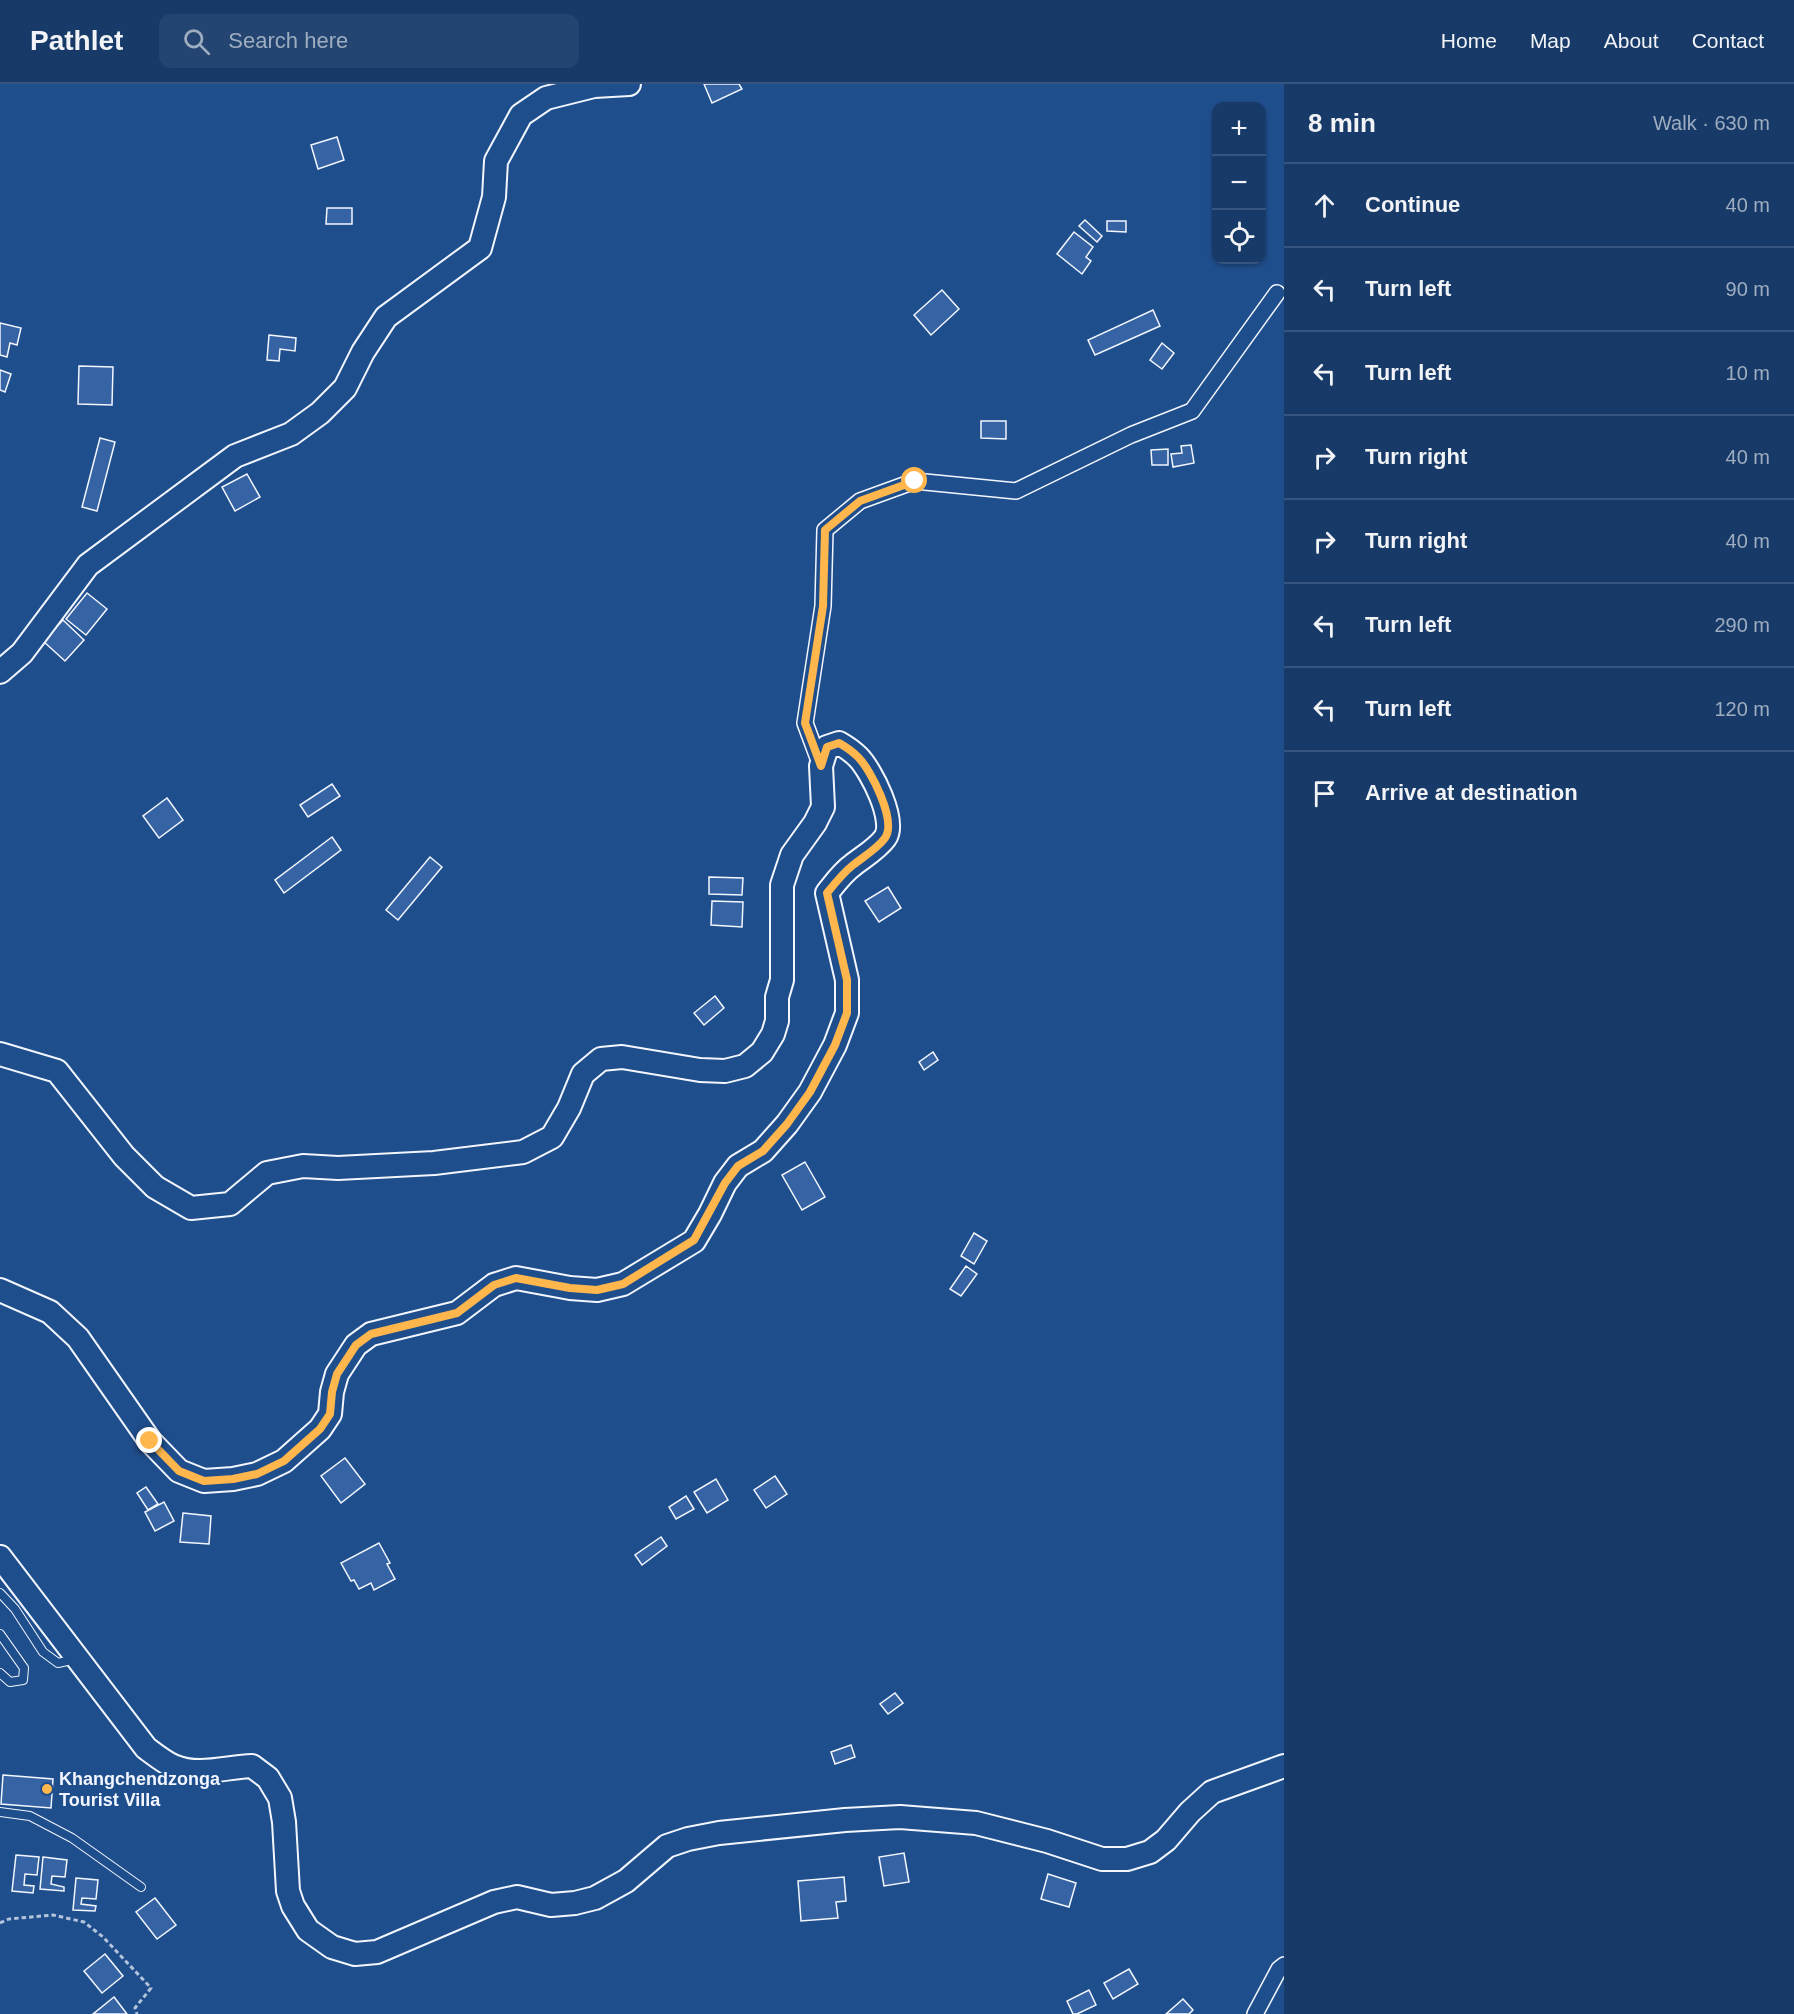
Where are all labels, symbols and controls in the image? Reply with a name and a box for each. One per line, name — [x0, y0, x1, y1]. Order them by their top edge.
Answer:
search box — [159, 14, 579, 68]
text: Pathlet — [30, 25, 123, 56]
icon: search — [180, 25, 213, 58]
text: Search here — [228, 28, 348, 53]
text: Home — [1441, 29, 1497, 52]
text: Map — [1530, 29, 1571, 52]
text: About — [1604, 29, 1659, 52]
text: Contact — [1692, 29, 1764, 52]
map controls — [1212, 102, 1266, 264]
button: + — [1212, 102, 1266, 156]
text: 8 min — [1308, 108, 1376, 138]
text: Walk · 630 m — [1653, 112, 1770, 134]
button: − — [1212, 156, 1266, 210]
icon: ahead — [1308, 189, 1341, 222]
text: Continue — [1365, 192, 1460, 217]
text: 40 m — [1726, 194, 1770, 216]
button: locate — [1212, 210, 1266, 264]
icon: left — [1308, 273, 1341, 306]
text: Turn left — [1365, 276, 1451, 301]
text: 90 m — [1726, 278, 1770, 300]
icon: left — [1308, 357, 1341, 390]
text: Turn left — [1365, 360, 1451, 385]
text: 10 m — [1726, 362, 1770, 384]
icon: right — [1308, 441, 1341, 474]
text: Turn right — [1365, 444, 1467, 469]
text: 40 m — [1726, 446, 1770, 468]
route start — [901, 467, 927, 493]
icon: right — [1308, 525, 1341, 558]
text: Turn right — [1365, 528, 1467, 553]
text: 40 m — [1726, 530, 1770, 552]
icon: left — [1308, 609, 1341, 642]
text: Turn left — [1365, 612, 1451, 637]
text: 290 m — [1714, 614, 1770, 636]
icon: left — [1308, 693, 1341, 726]
text: Turn left — [1365, 696, 1451, 721]
text: 120 m — [1714, 698, 1770, 720]
icon: arrive — [1308, 777, 1341, 810]
text: Arrive at destination — [1365, 780, 1578, 805]
route end — [136, 1427, 162, 1453]
place label: Khangchendzonga Tourist Villa — [59, 1769, 221, 1810]
marker: Khangchendzonga Tourist Villa — [40, 1782, 54, 1796]

